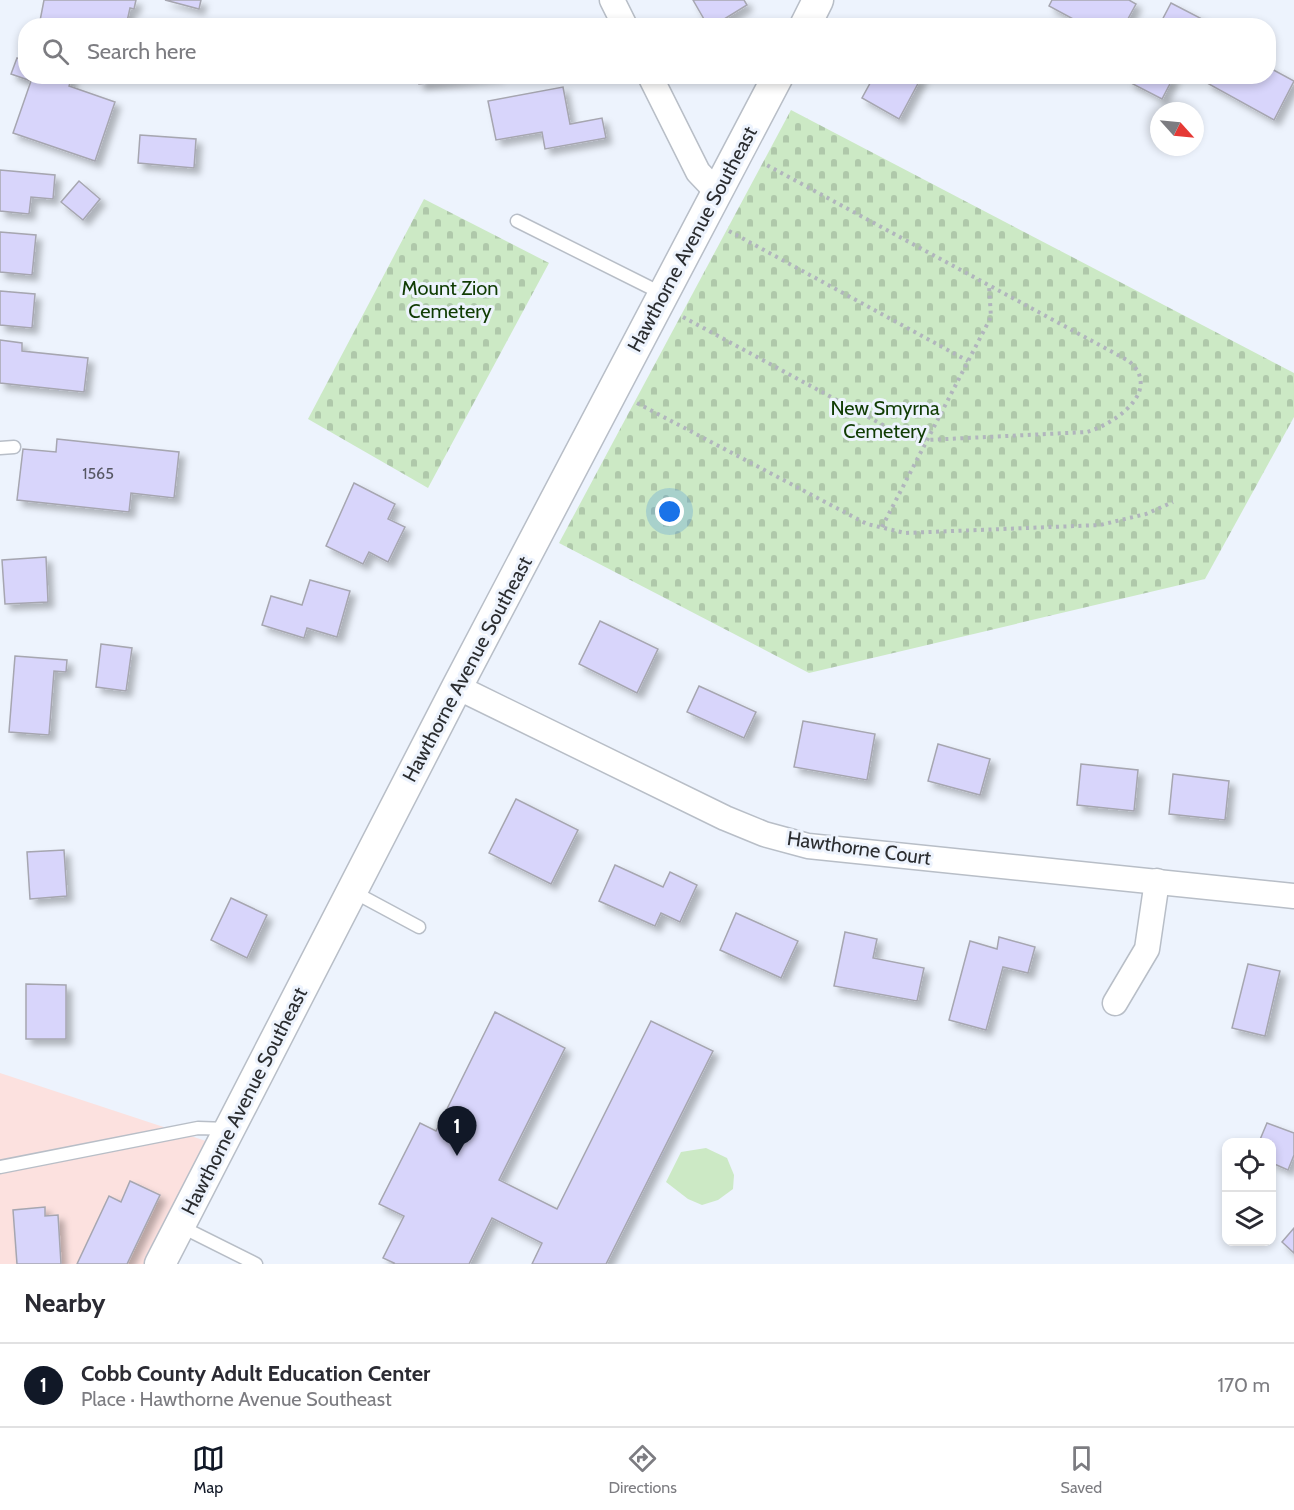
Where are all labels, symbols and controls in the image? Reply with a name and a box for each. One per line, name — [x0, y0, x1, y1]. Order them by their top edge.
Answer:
search box — [18, 18, 1276, 84]
icon: search — [39, 35, 72, 68]
text: Search here — [87, 38, 196, 65]
north arrow — [1150, 102, 1204, 156]
street label: Hawthorne Avenue Southeast — [622, 122, 762, 356]
park label: Mount Zion Cemetery — [401, 276, 499, 323]
park label: New Smyrna Cemetery — [830, 396, 940, 443]
house number: 1565 — [82, 464, 114, 483]
your location — [655, 497, 684, 526]
street label: Hawthorne Avenue Southeast — [397, 552, 537, 786]
street label: Hawthorne Court — [785, 826, 933, 870]
street label: Hawthorne Avenue Southeast — [176, 983, 312, 1219]
pin: 1 — [438, 1106, 476, 1156]
map controls — [1222, 1138, 1276, 1246]
button: locate — [1222, 1138, 1276, 1192]
button: layers — [1222, 1192, 1276, 1246]
text: Nearby — [24, 1287, 105, 1319]
text: Cobb County Adult Education Center — [81, 1360, 430, 1387]
text: 1 — [40, 1373, 47, 1397]
text: 170 m — [1218, 1373, 1270, 1397]
text: Place · Hawthorne Avenue Southeast — [81, 1387, 392, 1411]
tab: Map — [192, 1442, 225, 1497]
tab: Directions — [609, 1442, 677, 1497]
tab: Saved — [1061, 1442, 1102, 1497]

